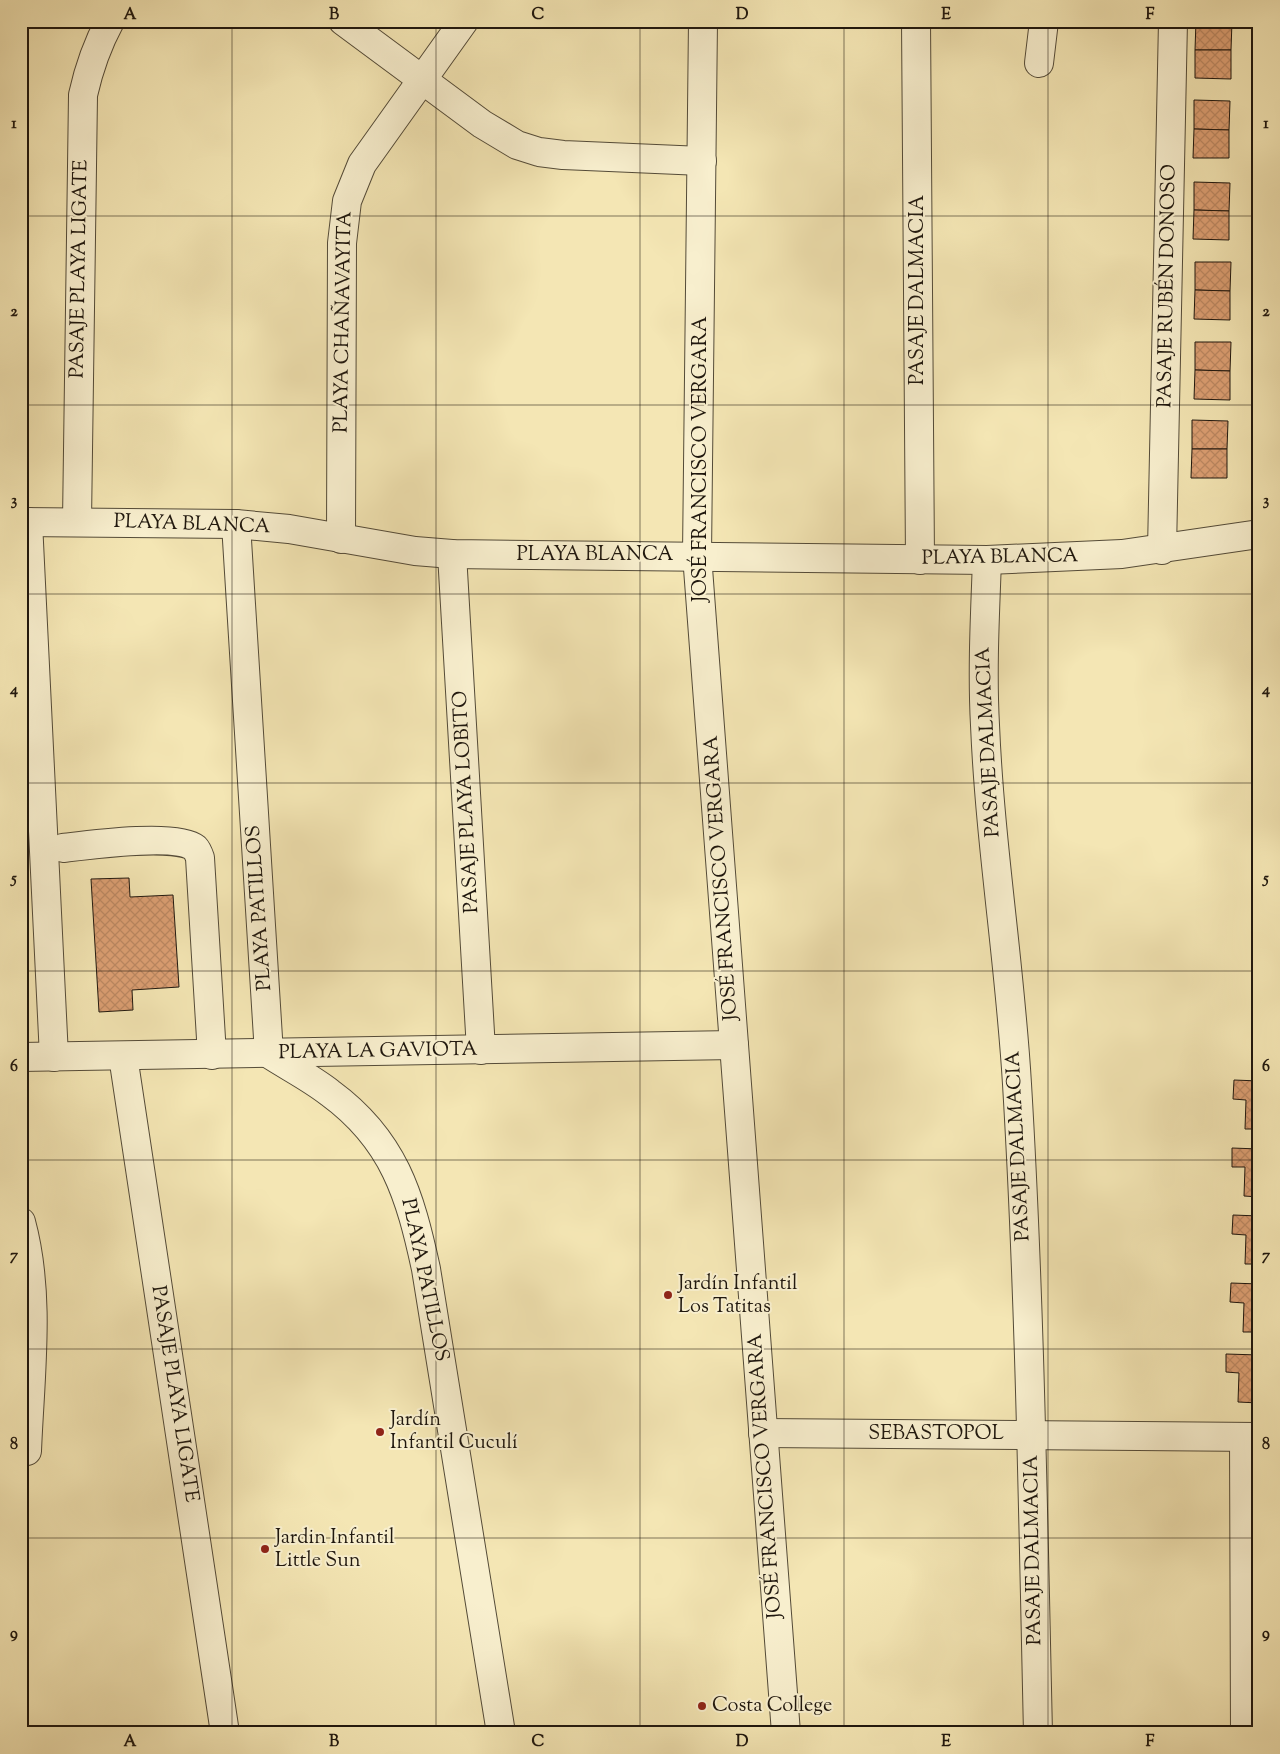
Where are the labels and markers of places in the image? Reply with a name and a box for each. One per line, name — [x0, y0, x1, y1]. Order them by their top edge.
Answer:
place label: Jardín Infantil Los Tatitas — [677, 1270, 798, 1322]
marker: Jardín Infantil Los Tatitas — [662, 1289, 674, 1301]
place label: Jardín Infantil Cuculí — [389, 1406, 518, 1458]
marker: Jardín Infantil Cuculí — [374, 1426, 386, 1438]
place label: Jardin Infantil Little Sun — [274, 1524, 395, 1576]
marker: Jardin Infantil Little Sun — [259, 1543, 271, 1555]
place label: Costa College — [712, 1692, 832, 1721]
marker: Costa College — [696, 1700, 708, 1712]

